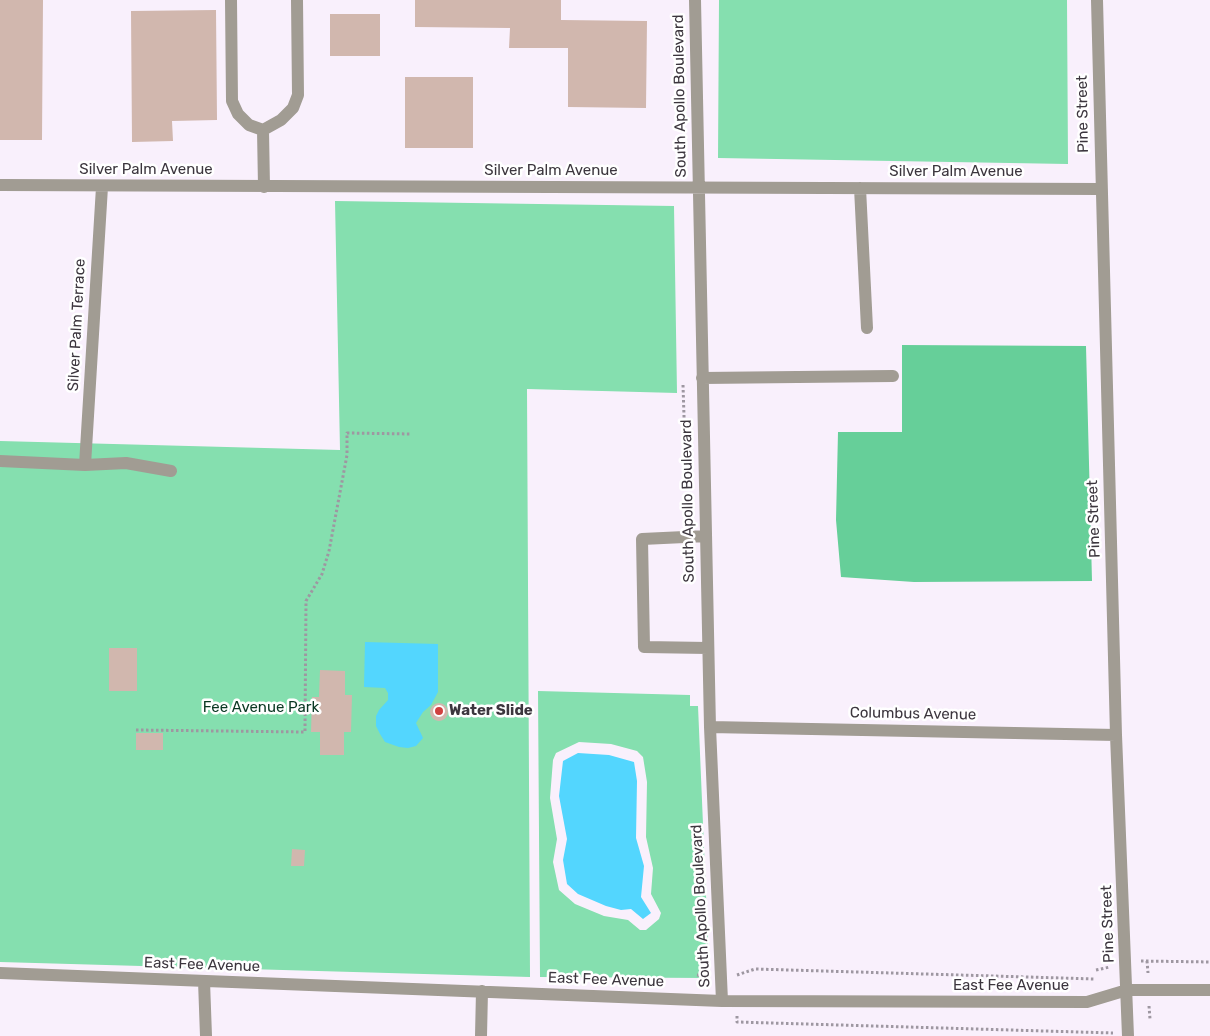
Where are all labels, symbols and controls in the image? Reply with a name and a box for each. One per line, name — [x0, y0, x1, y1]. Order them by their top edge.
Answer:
street label: South Apollo Boulevard — [670, 14, 690, 178]
street label: Pine Street — [1073, 75, 1093, 153]
street label: Silver Palm Avenue — [79, 161, 213, 179]
street label: Silver Palm Avenue — [484, 162, 618, 180]
street label: Silver Palm Avenue — [889, 163, 1023, 181]
street label: Silver Palm Terrace — [65, 258, 89, 392]
street label: South Apollo Boulevard — [678, 419, 698, 583]
street label: Pine Street — [1084, 480, 1104, 558]
park label: Fee Avenue Park — [203, 699, 319, 717]
place label: Water Slide — [449, 702, 533, 720]
street label: Columbus Avenue — [850, 704, 976, 724]
marker: Water Slide — [433, 705, 445, 717]
street label: South Apollo Boulevard — [688, 824, 714, 988]
street label: Pine Street — [1098, 885, 1118, 963]
street label: East Fee Avenue — [144, 954, 260, 976]
street label: East Fee Avenue — [548, 969, 664, 991]
street label: East Fee Avenue — [953, 977, 1069, 995]

